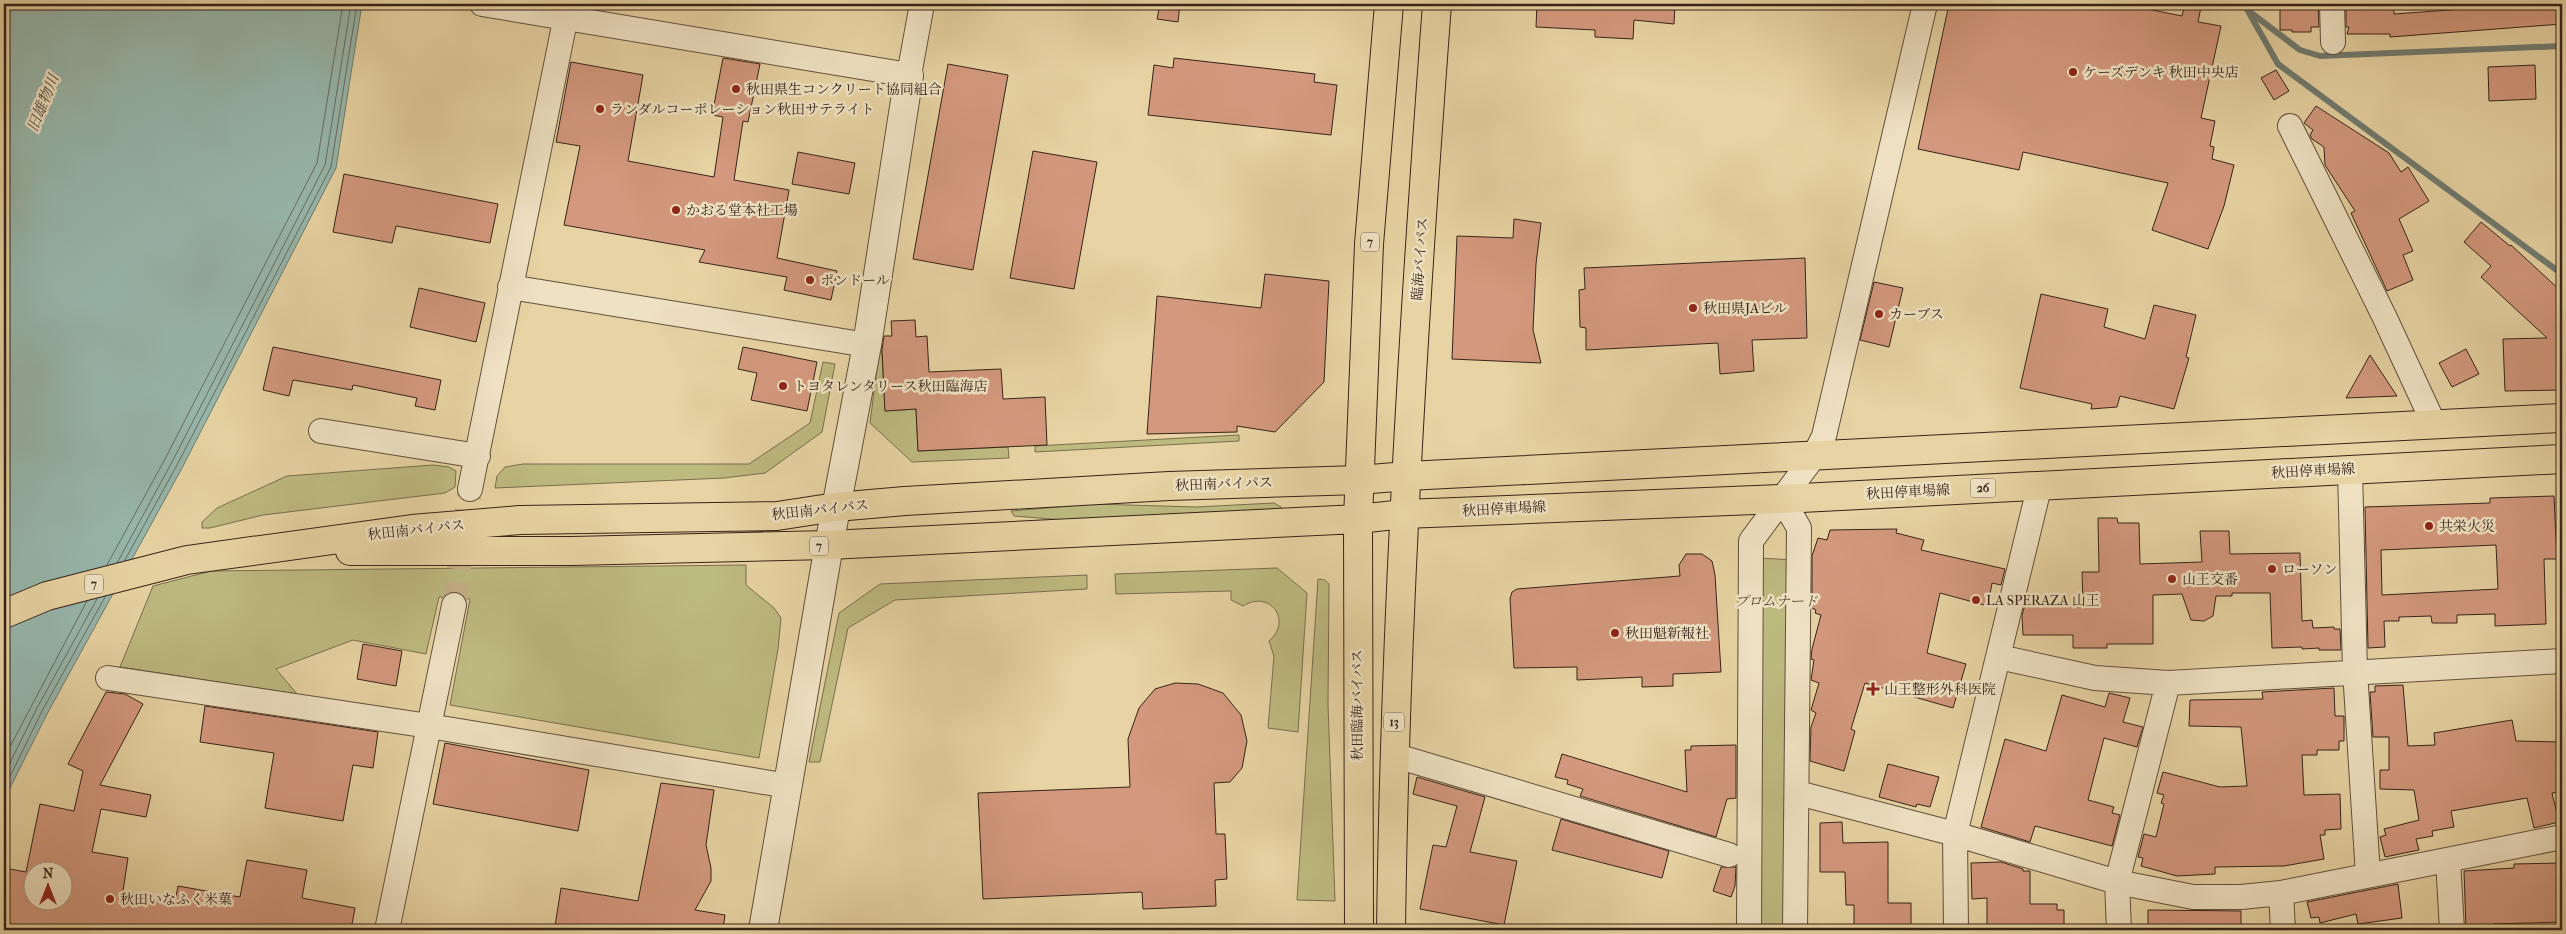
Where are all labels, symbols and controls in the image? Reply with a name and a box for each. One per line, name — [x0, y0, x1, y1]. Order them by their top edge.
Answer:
place label: ケーズデンキ 秋田中央店 — [2083, 64, 2239, 81]
marker: ケーズデンキ 秋田中央店 — [2067, 66, 2079, 78]
water label: 旧雄物川 — [23, 70, 63, 134]
place label: 秋田県生コンクリート協同組合 — [746, 81, 942, 98]
marker: 秋田県生コンクリート協同組合 — [730, 83, 742, 95]
place label: ランダルコーポレーション秋田サテライト — [610, 101, 874, 118]
marker: ランダルコーポレーション秋田サテライト — [594, 103, 606, 115]
place label: かおる堂本社工場 — [686, 202, 798, 219]
marker: かおる堂本社工場 — [670, 204, 682, 216]
street label: 臨海バイパス — [1409, 217, 1431, 301]
road number: 7 — [1361, 232, 1379, 252]
place label: ポンドール — [820, 272, 890, 289]
marker: ポンドール — [804, 274, 816, 286]
place label: 秋田県JAビル — [1703, 300, 1787, 317]
marker: 秋田県JAビル — [1687, 302, 1699, 314]
place label: カーブス — [1889, 306, 1944, 323]
marker: カーブス — [1873, 308, 1885, 320]
place label: トヨタレンタリース秋田臨海店 — [793, 378, 987, 395]
marker: トヨタレンタリース秋田臨海店 — [777, 380, 789, 392]
street label: 秋田停車場線 — [2271, 460, 2355, 482]
street label: 秋田南バイパス — [1175, 474, 1273, 494]
road number: 26 — [1970, 478, 1996, 498]
street label: 秋田停車場線 — [1866, 481, 1950, 503]
street label: 秋田南バイパス — [771, 496, 869, 524]
street label: 秋田停車場線 — [1462, 498, 1546, 520]
street label: 秋田南バイパス — [367, 516, 465, 544]
place label: 共栄火災 — [2439, 518, 2495, 535]
marker: 共栄火災 — [2423, 520, 2435, 532]
road number: 7 — [810, 536, 828, 556]
place label: ローソン — [2282, 561, 2337, 578]
marker: ローソン — [2266, 563, 2278, 575]
place label: 山王交番 — [2182, 571, 2238, 588]
marker: 山王交番 — [2166, 573, 2178, 585]
road number: 7 — [85, 574, 103, 594]
place label: LA SPERAZA 山王 — [1986, 592, 2100, 609]
park label: プロムナード — [1734, 593, 1819, 610]
marker: LA SPERAZA 山王 — [1970, 594, 1982, 606]
place label: 秋田魁新報社 — [1625, 625, 1709, 642]
marker: 秋田魁新報社 — [1609, 627, 1621, 639]
street label: 秋田臨海バイパス — [1349, 649, 1366, 761]
place label: 山王整形外科医院 — [1884, 681, 1996, 698]
marker: 山王整形外科医院 — [1866, 682, 1880, 696]
road number: 13 — [1384, 712, 1404, 732]
north arrow — [22, 862, 72, 912]
text: N — [43, 865, 54, 882]
place label: 秋田いなふく米菓 — [120, 891, 232, 908]
marker: 秋田いなふく米菓 — [104, 893, 116, 905]

